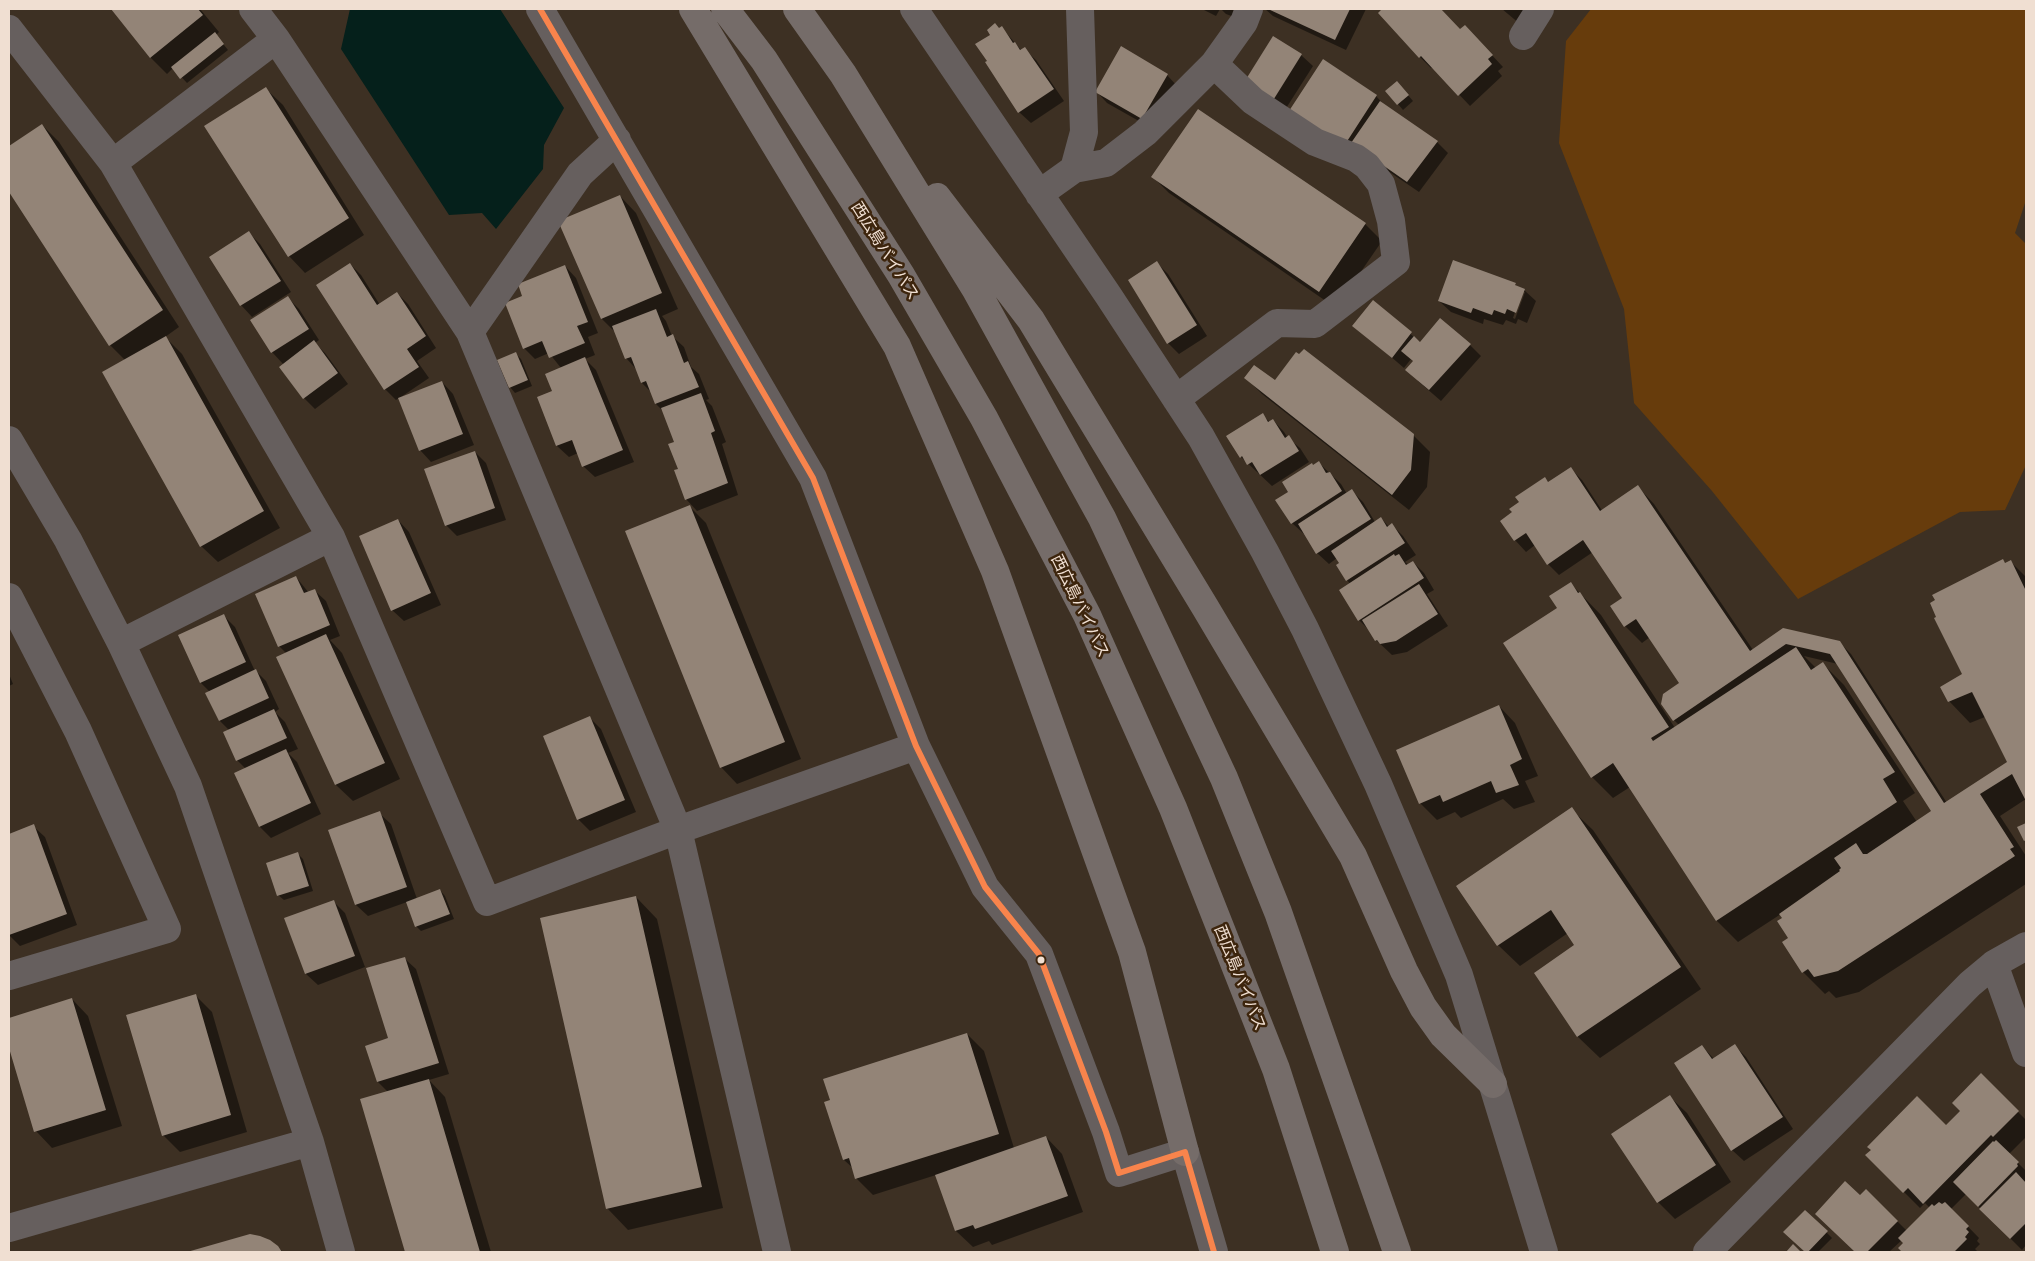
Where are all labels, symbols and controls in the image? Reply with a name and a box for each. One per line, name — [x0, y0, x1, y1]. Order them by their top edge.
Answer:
street label: 西広島バイパス — [847, 198, 923, 304]
street label: 西広島バイパス — [1047, 551, 1113, 661]
street label: 西広島バイパス — [1210, 922, 1270, 1034]
unlabelled marker — [1036, 955, 1046, 965]

